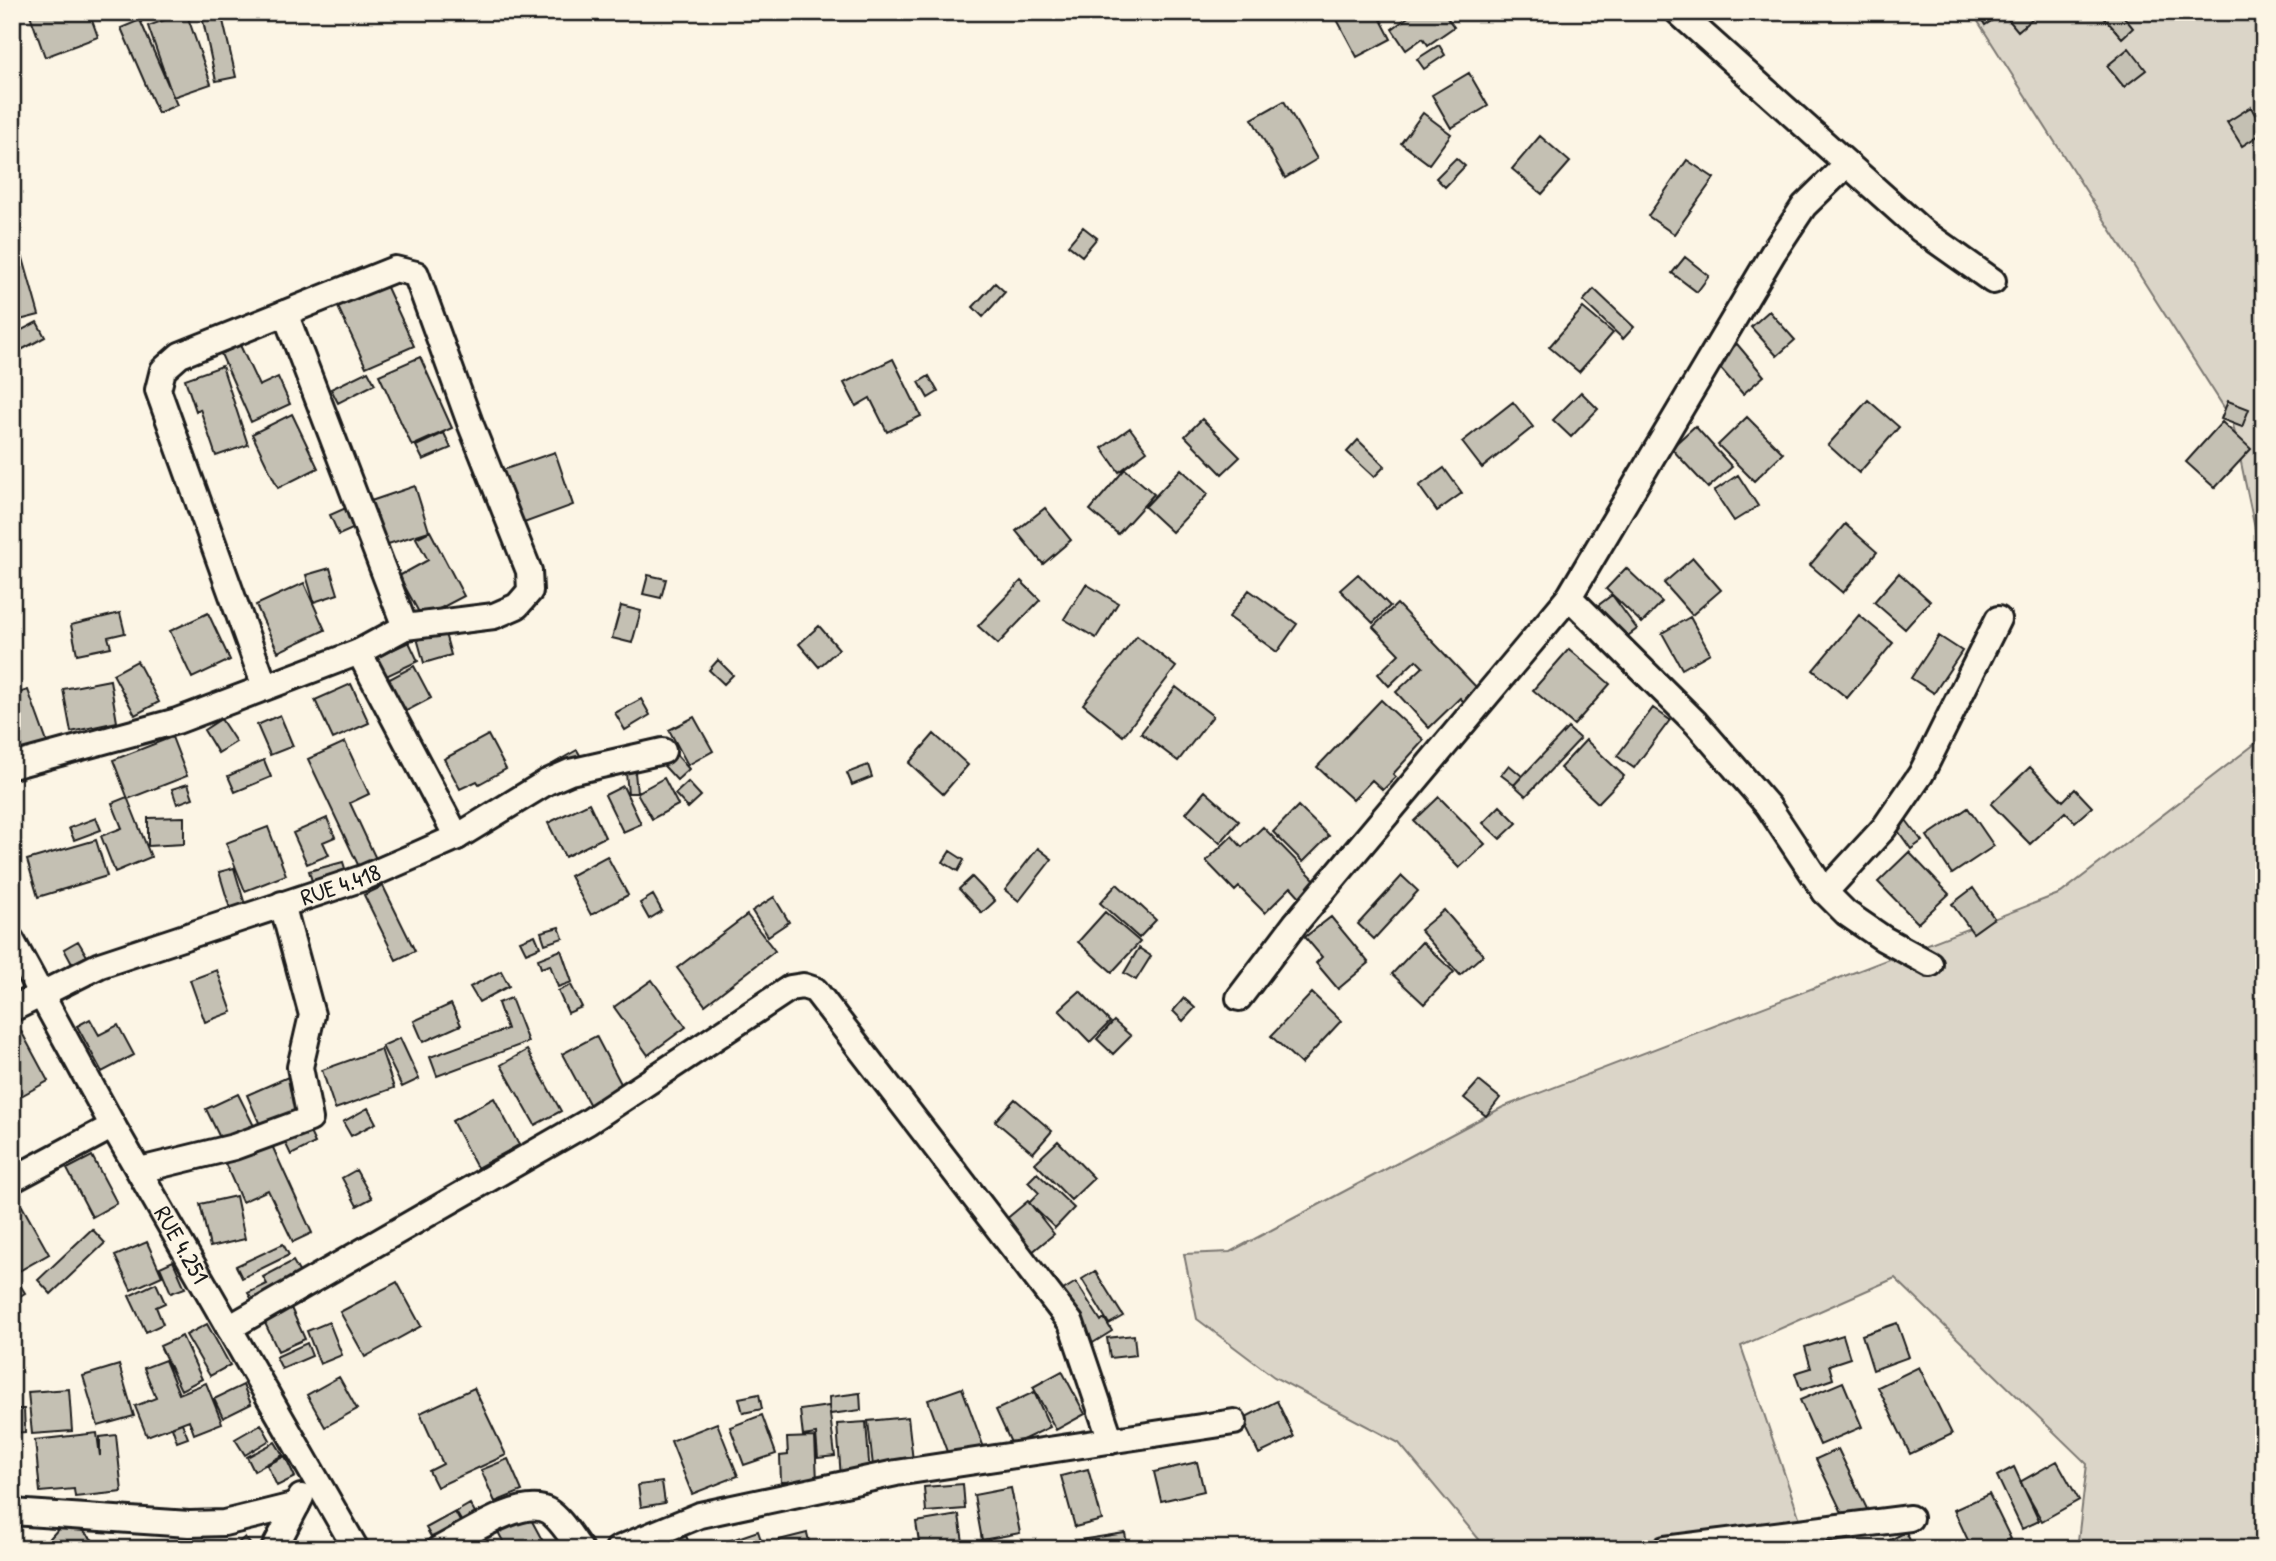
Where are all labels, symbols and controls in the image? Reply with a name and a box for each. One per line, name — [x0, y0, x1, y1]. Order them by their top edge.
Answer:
street label: RUE 4.418 — [296, 855, 385, 913]
street label: RUE 4.251 — [147, 1200, 217, 1289]

